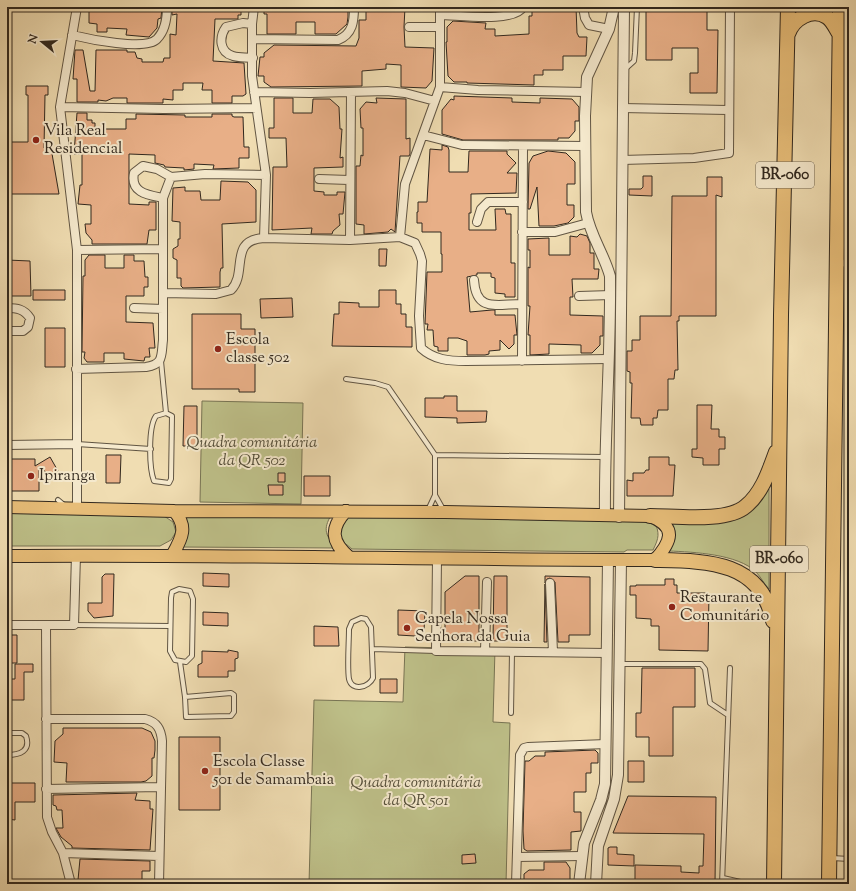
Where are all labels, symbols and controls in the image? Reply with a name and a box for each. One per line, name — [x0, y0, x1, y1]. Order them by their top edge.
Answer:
north arrow — [22, 22, 62, 62]
text: N — [24, 32, 42, 47]
place label: Vila Real Residencial — [44, 120, 123, 161]
marker: Vila Real Residencial — [31, 135, 41, 145]
road number: BR-060 — [756, 162, 814, 188]
place label: Escola classe 502 — [226, 329, 290, 370]
marker: Escola classe 502 — [213, 344, 223, 354]
park label: Quadra comunitária da QR 502 — [187, 432, 317, 473]
place label: Ipiranga — [39, 465, 96, 488]
marker: Ipiranga — [26, 471, 36, 481]
road number: BR-060 — [750, 546, 808, 572]
place label: Restaurante Comunitário — [680, 587, 769, 628]
marker: Restaurante Comunitário — [667, 602, 677, 612]
place label: Capela Nossa Senhora da Guia — [415, 608, 531, 649]
marker: Capela Nossa Senhora da Guia — [402, 623, 412, 633]
place label: Escola Classe 501 de Samambaia — [212, 751, 335, 792]
marker: Escola Classe 501 de Samambaia — [200, 766, 210, 776]
park label: Quadra comunitária da QR 501 — [351, 772, 481, 813]

